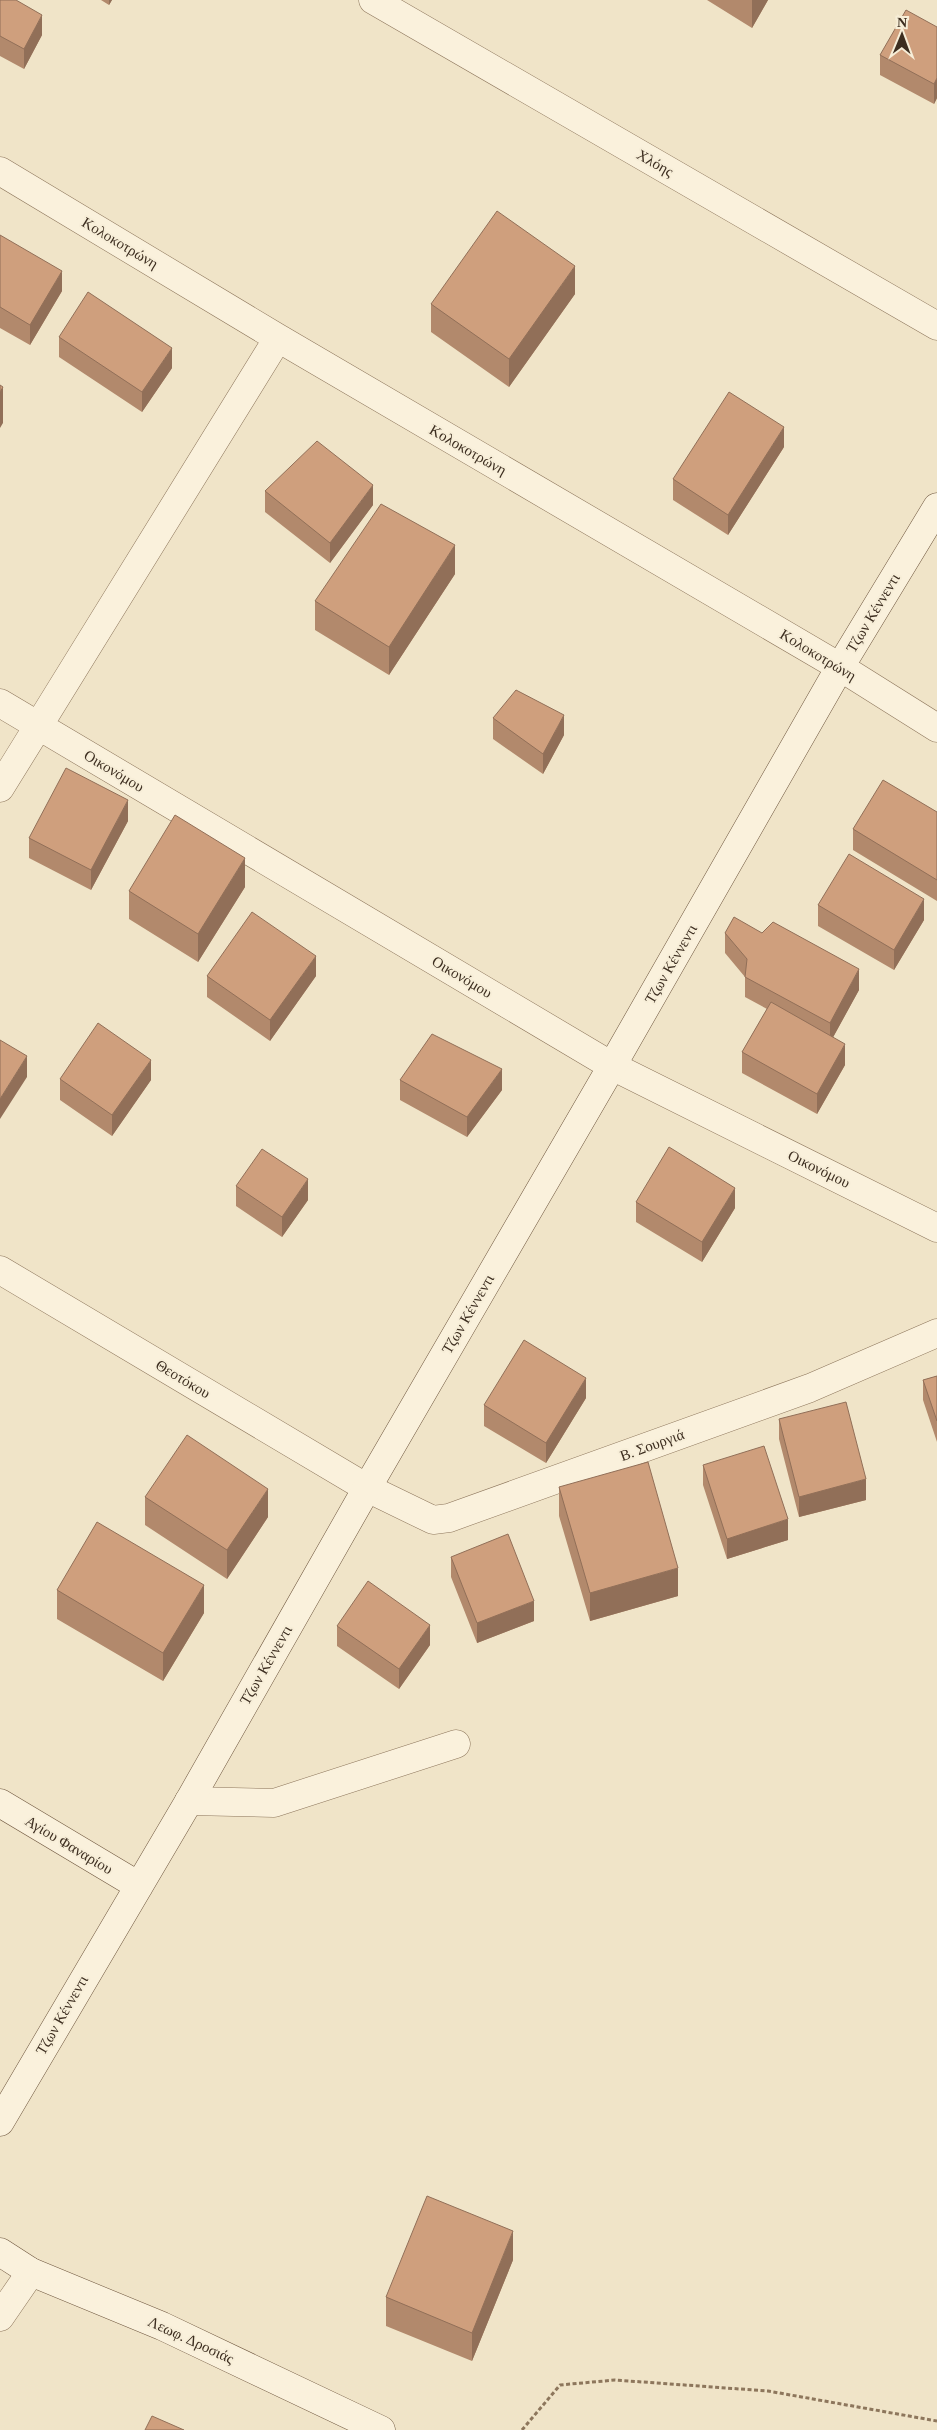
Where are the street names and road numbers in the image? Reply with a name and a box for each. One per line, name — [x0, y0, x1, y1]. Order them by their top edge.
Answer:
street label: Χλόης — [634, 146, 676, 180]
street label: Κολοκοτρώνη — [79, 214, 161, 272]
street label: Κολοκοτρώνη — [427, 422, 509, 478]
street label: Τζων Κέννεντι — [843, 571, 903, 655]
street label: Κολοκοτρώνη — [777, 626, 859, 684]
street label: Οικονόμου — [81, 747, 147, 795]
street label: Τζων Κέννεντι — [642, 921, 700, 1007]
street label: Οικονόμου — [429, 953, 495, 1001]
street label: Οικονόμου — [785, 1147, 853, 1191]
street label: Τζων Κέννεντι — [439, 1271, 497, 1357]
street label: Θεοτόκου — [153, 1357, 213, 1401]
street label: Β. Σουργιά — [618, 1426, 686, 1464]
street label: Τζων Κέννεντι — [237, 1622, 295, 1708]
street label: Αγίου Φαναρίου — [22, 1813, 116, 1877]
street label: Τζων Κέννεντι — [33, 1972, 91, 2058]
street label: Λεωφ. Δροσιάς — [146, 2313, 237, 2367]

